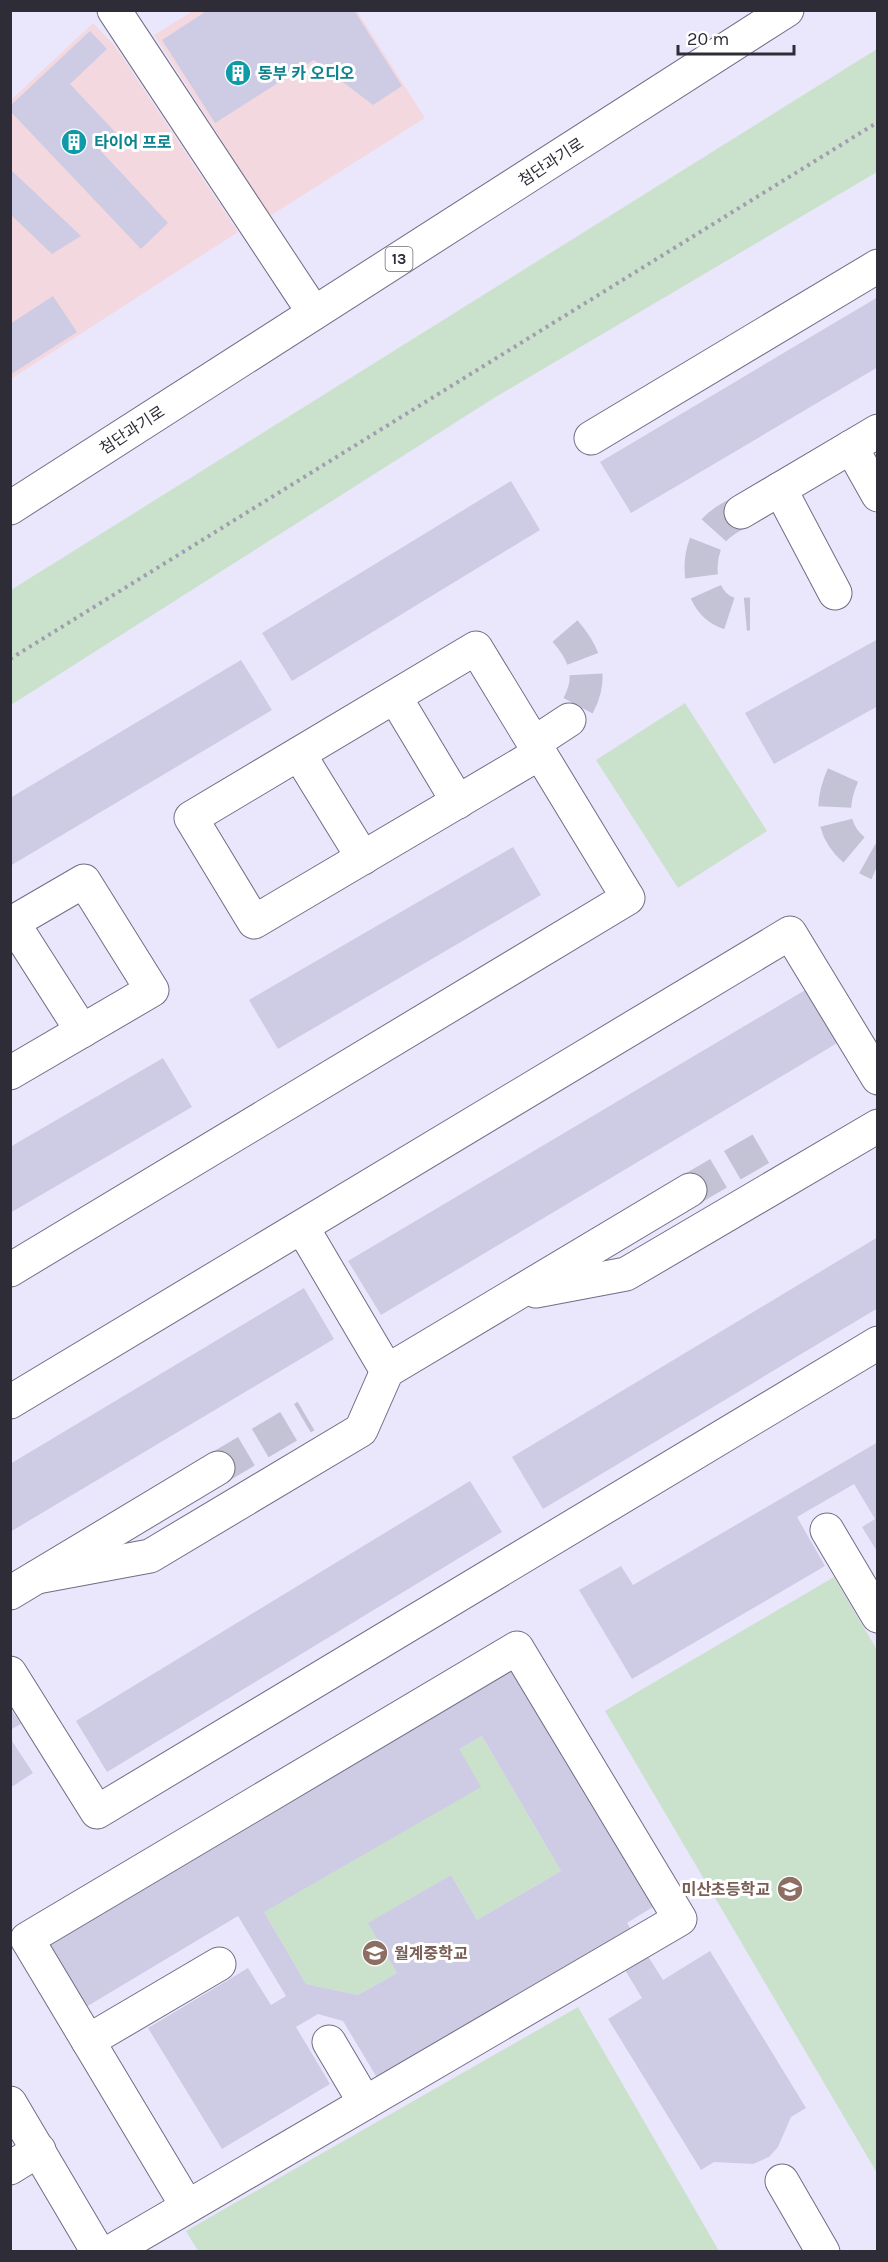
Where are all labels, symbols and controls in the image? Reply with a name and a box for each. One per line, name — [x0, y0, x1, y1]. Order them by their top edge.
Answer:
scale bar — [678, 18, 794, 56]
text: 20 m — [687, 28, 729, 50]
building icon: 동부 카 오디오 — [223, 58, 253, 88]
place label: 동부 카 오디오 — [258, 64, 354, 83]
building icon: 타이어 프로 — [59, 127, 89, 157]
place label: 타이어 프로 — [94, 133, 172, 152]
street label: 첨단과기로 — [515, 134, 587, 190]
road number: 13 — [386, 247, 412, 271]
street label: 첨단과기로 — [96, 402, 168, 458]
school or university icon: 미산초등학교 — [775, 1874, 805, 1904]
place label: 미산초등학교 — [682, 1880, 770, 1899]
school or university icon: 월계중학교 — [360, 1938, 390, 1968]
place label: 월계중학교 — [394, 1944, 468, 1963]

